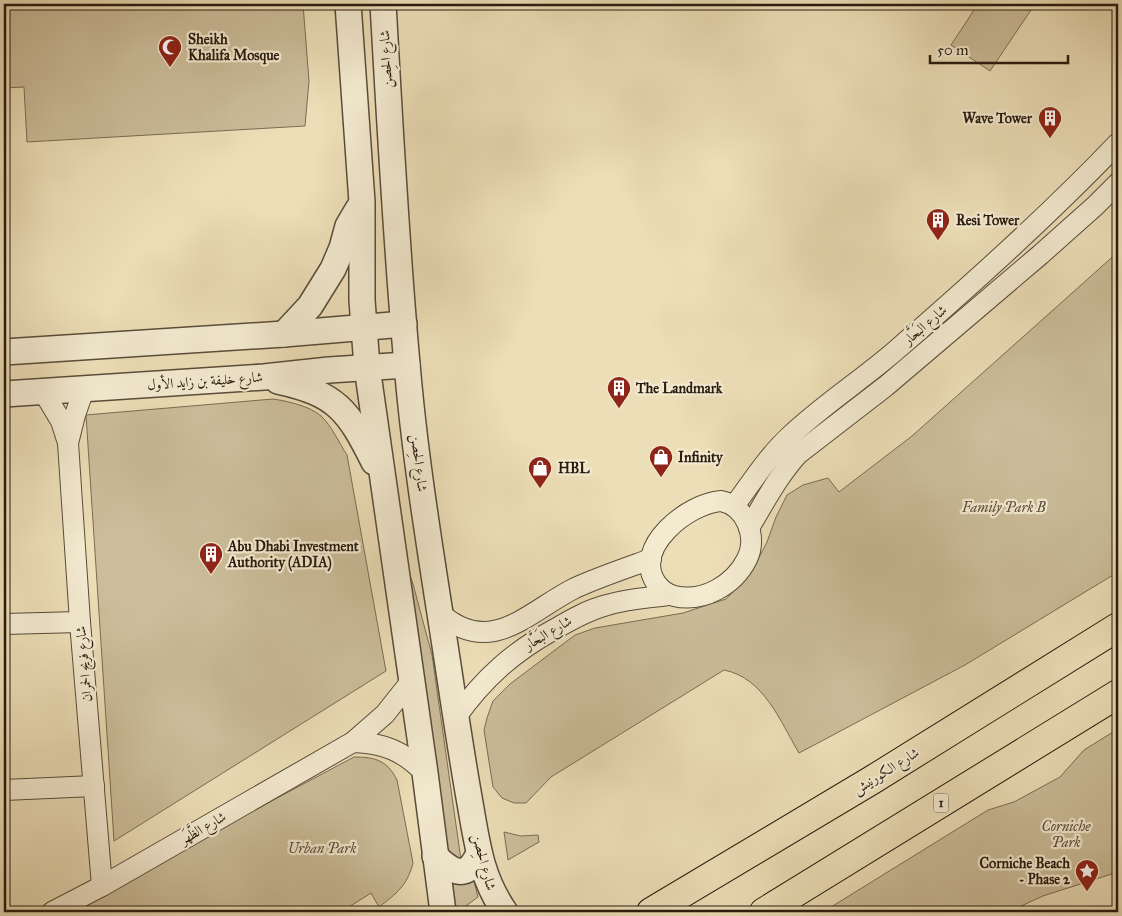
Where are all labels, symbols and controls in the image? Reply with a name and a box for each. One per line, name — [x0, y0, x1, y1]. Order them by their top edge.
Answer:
street label: شارع الحِصن — [376, 29, 399, 88]
place label: Sheikh Khalifa Mosque — [188, 31, 280, 65]
scale bar — [930, 32, 1067, 64]
mosque icon: Sheikh Khalifa Mosque — [157, 34, 183, 68]
text: 50 m — [937, 41, 969, 59]
building icon: Wave Tower — [1037, 105, 1063, 139]
place label: Wave Tower — [963, 110, 1033, 127]
building icon: Resi Tower — [925, 207, 951, 241]
place label: Resi Tower — [956, 212, 1020, 229]
street label: شارع البَحَّار — [896, 299, 952, 352]
street label: شارع خليفة بن زايد الأول — [146, 366, 264, 397]
building icon: The Landmark — [606, 375, 632, 409]
place label: The Landmark — [635, 380, 723, 397]
street label: شارع الحِصن — [404, 433, 431, 493]
shop icon: Infinity — [648, 444, 674, 478]
place label: Infinity — [678, 449, 724, 467]
shop icon: HBL — [527, 455, 553, 489]
place label: HBL — [558, 460, 590, 477]
park label: Family Park B — [961, 499, 1047, 516]
place label: Abu Dhabi Investment Authority (ADIA) — [227, 538, 359, 572]
building icon: Abu Dhabi Investment Authority (ADIA) — [198, 541, 224, 575]
street label: شارع البَحَّار — [517, 609, 576, 657]
street label: شارع فريج الحمران — [72, 625, 100, 703]
street label: شارع الكورنيش — [850, 744, 924, 801]
road number: 1 — [934, 794, 948, 812]
street label: شارع الظَّهَر — [173, 805, 231, 852]
park label: Corniche Park — [1042, 818, 1091, 851]
street label: شارع الحِصن — [465, 832, 500, 893]
park label: Urban Park — [288, 840, 357, 857]
place label: Corniche Beach - Phase 2 — [980, 855, 1071, 888]
place icon: Corniche Beach - Phase 2 — [1074, 858, 1100, 892]

